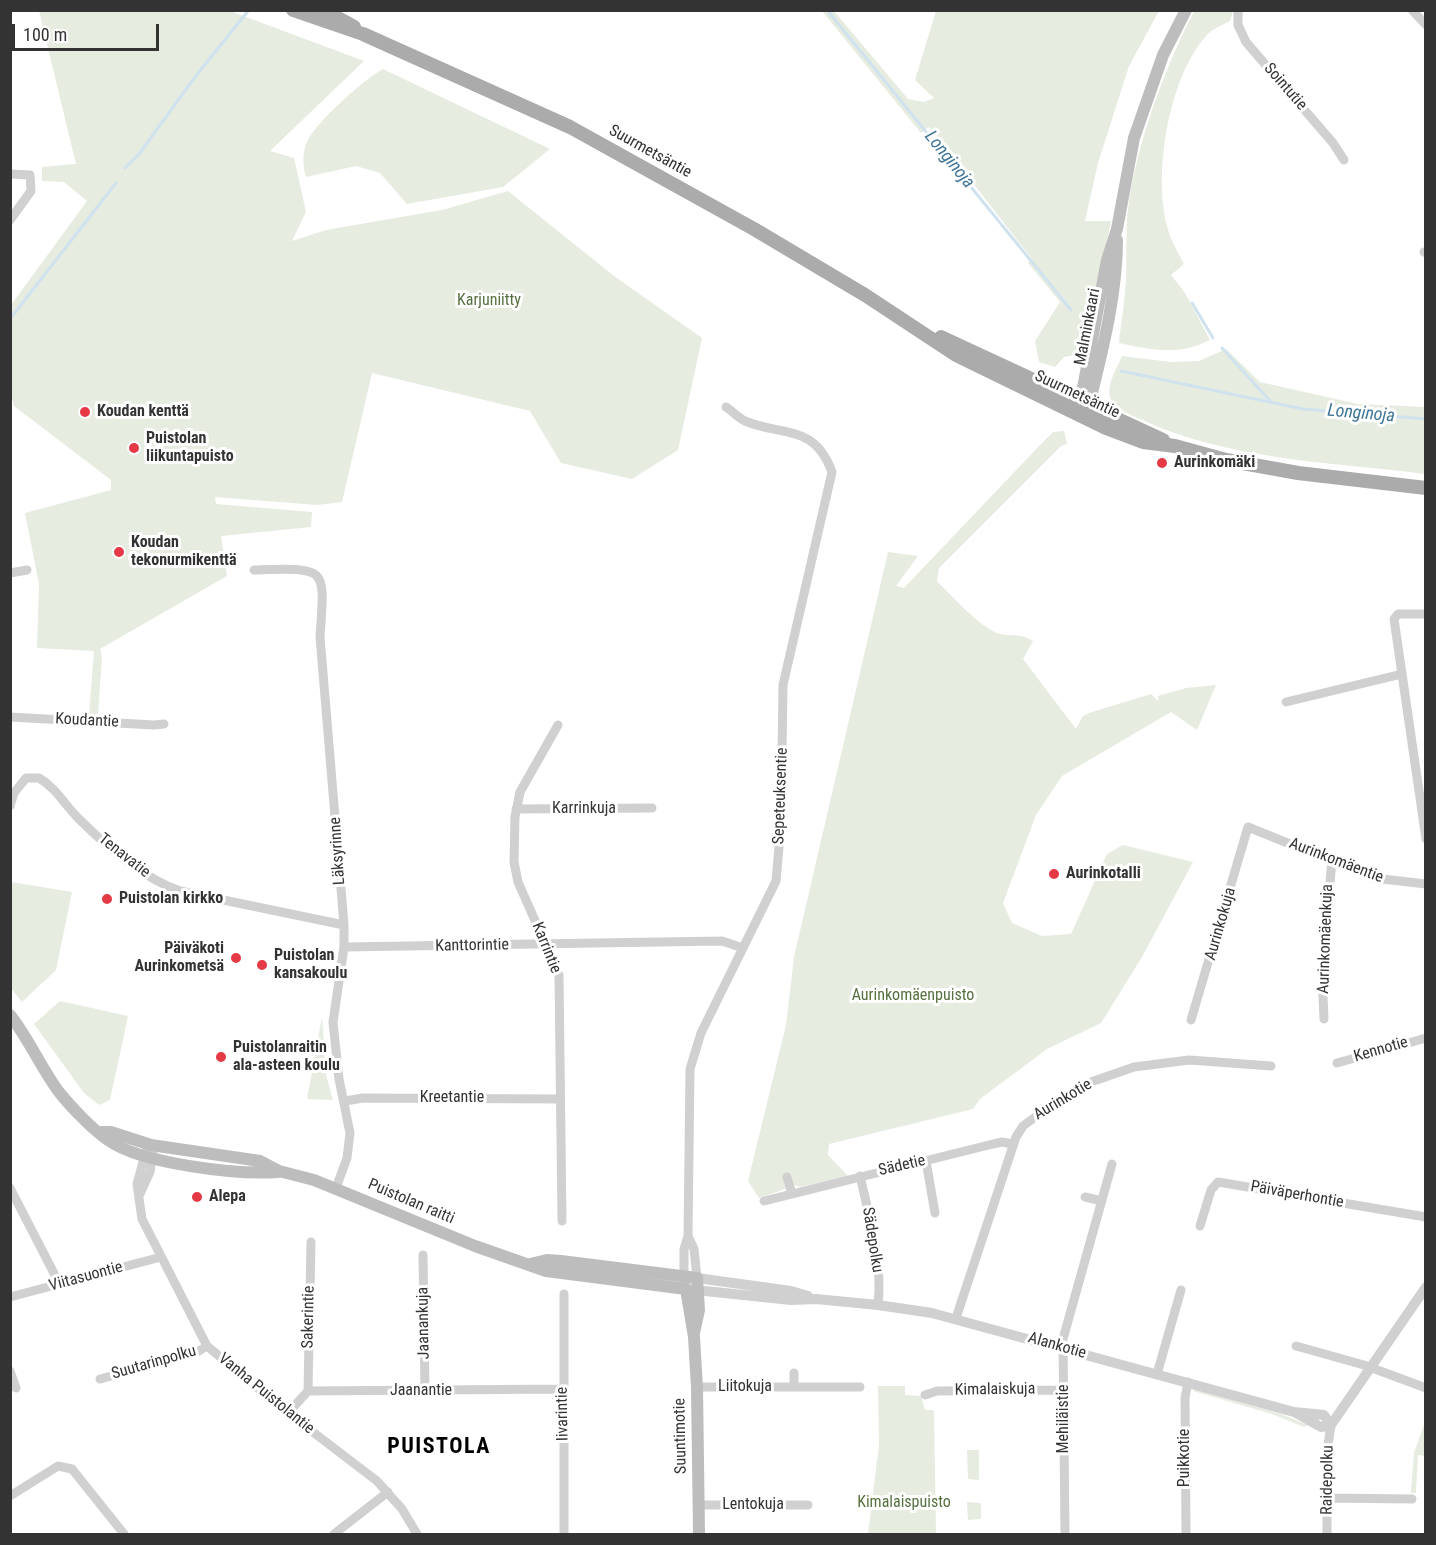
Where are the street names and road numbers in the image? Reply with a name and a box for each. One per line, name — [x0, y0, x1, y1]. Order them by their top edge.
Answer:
street label: Sointutie — [1259, 60, 1311, 114]
street label: Suurmetsäntie — [605, 121, 695, 183]
street label: Malminkaari — [1071, 287, 1105, 367]
street label: Suurmetsäntie — [1031, 367, 1123, 423]
street label: Koudantie — [55, 710, 119, 732]
street label: Sepeteuksentie — [770, 747, 792, 845]
street label: Karrinkuja — [552, 799, 616, 819]
street label: Läksyrinne — [326, 816, 350, 886]
street label: Tenavatie — [94, 830, 154, 882]
street label: Aurinkomäentie — [1286, 834, 1386, 888]
street label: Aurinkomäenkuja — [1314, 884, 1338, 994]
street label: Aurinkokuja — [1201, 885, 1241, 963]
street label: Karrintie — [527, 920, 565, 976]
street label: Kanttorintie — [435, 936, 509, 956]
street label: Kennotie — [1352, 1033, 1410, 1067]
street label: Aurinkotie — [1030, 1075, 1096, 1125]
street label: Kreetantie — [420, 1088, 484, 1108]
street label: Sädetie — [877, 1151, 927, 1181]
street label: Puistolan raitti — [365, 1175, 457, 1229]
street label: Päiväperhontie — [1249, 1177, 1345, 1213]
street label: Sädepolku — [857, 1206, 887, 1274]
street label: Viitasuontie — [47, 1258, 125, 1296]
street label: Sakerintie — [299, 1285, 319, 1349]
street label: Jaanankuja — [414, 1287, 434, 1359]
street label: Alankotie — [1026, 1329, 1088, 1363]
street label: Suutarinpolku — [110, 1342, 198, 1384]
street label: Vanha Puistolantie — [214, 1349, 318, 1439]
street label: Liitokuja — [718, 1377, 772, 1397]
street label: Kimalaiskuja — [955, 1380, 1035, 1400]
street label: Jaanantie — [390, 1381, 452, 1401]
street label: Mehiläistie — [1054, 1384, 1074, 1454]
street label: Iivarintie — [553, 1387, 573, 1441]
street label: Suuntimotie — [671, 1398, 691, 1474]
street label: Puikkotie — [1175, 1429, 1195, 1487]
street label: Raidepolku — [1318, 1445, 1338, 1515]
street label: Lentokuja — [722, 1495, 784, 1515]

